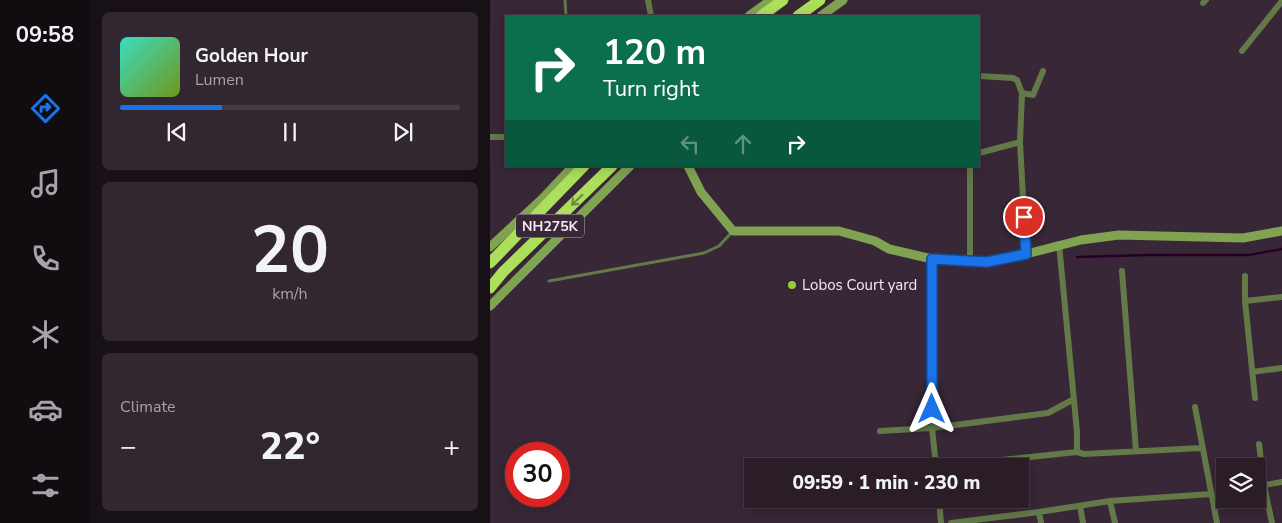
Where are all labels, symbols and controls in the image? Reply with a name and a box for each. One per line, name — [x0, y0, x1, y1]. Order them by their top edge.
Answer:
text: 09:58 — [16, 20, 74, 50]
text: 120 m — [603, 29, 706, 76]
icon: right — [520, 35, 585, 100]
text: Golden Hour — [195, 43, 308, 69]
text: Lumen — [195, 69, 244, 91]
text: Turn right — [603, 74, 699, 104]
icon: directions — [28, 91, 63, 126]
icon: previous — [163, 118, 191, 146]
icon: pause — [276, 118, 304, 146]
icon: next — [389, 118, 417, 146]
icon: left — [676, 130, 704, 158]
icon: ahead — [729, 130, 757, 158]
icon: right — [782, 130, 810, 158]
icon: music — [28, 166, 63, 201]
one-way arrow — [571, 194, 584, 206]
pin — [1003, 196, 1045, 238]
icon: arrive — [1010, 203, 1038, 231]
text: 20 — [251, 206, 329, 295]
road number: NH275K — [516, 215, 584, 238]
icon: phone — [28, 241, 63, 276]
place label: Lobos Court yard — [802, 275, 917, 295]
marker: Lobos Court yard — [786, 279, 798, 291]
text: km/h — [272, 283, 308, 305]
icon: climate — [28, 317, 63, 352]
position arrow — [905, 382, 957, 434]
icon: car — [28, 392, 63, 427]
text: Climate — [120, 396, 175, 418]
text: 22° — [260, 421, 320, 472]
text: − — [120, 428, 137, 466]
text: + — [443, 428, 460, 466]
speed limit sign: 30 — [505, 442, 570, 507]
map controls — [1216, 458, 1266, 508]
button: layers — [1216, 458, 1266, 508]
icon: filters — [28, 468, 63, 503]
text: 09:59 · 1 min · 230 m — [793, 470, 980, 496]

